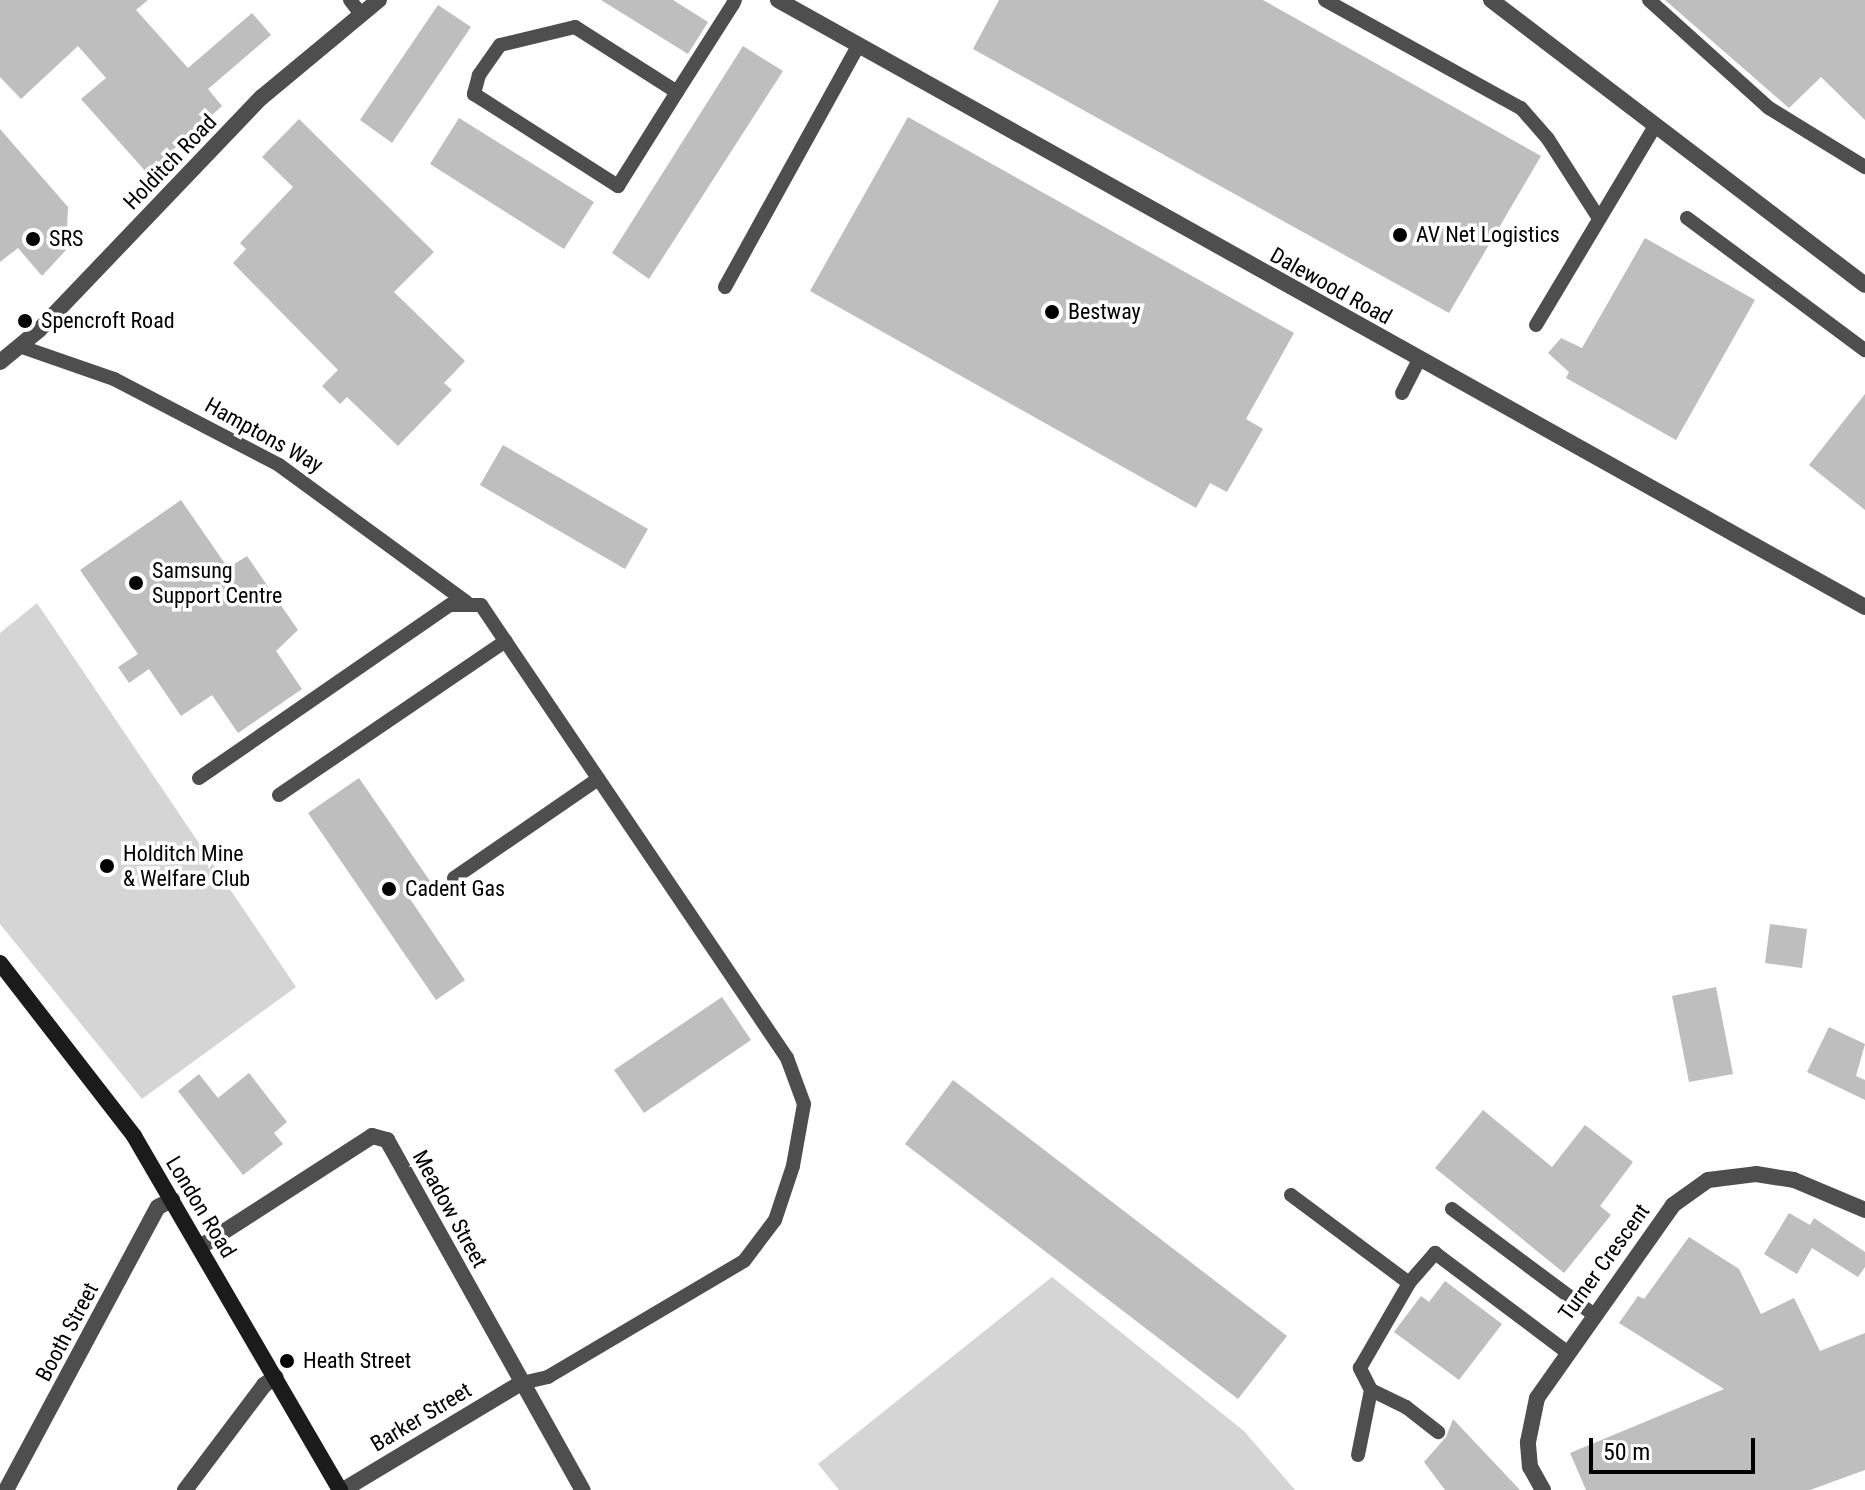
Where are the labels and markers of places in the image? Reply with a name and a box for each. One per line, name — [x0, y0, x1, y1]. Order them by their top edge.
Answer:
place label: AV Net Logistics — [1416, 222, 1560, 248]
place label: SRS — [49, 226, 83, 252]
marker: AV Net Logistics — [1391, 226, 1409, 244]
marker: SRS — [24, 230, 42, 248]
place label: Bestway — [1068, 299, 1141, 325]
marker: Bestway — [1043, 303, 1061, 321]
place label: Spencroft Road — [41, 308, 175, 334]
marker: Spencroft Road — [16, 312, 34, 330]
place label: Samsung Support Centre — [152, 557, 282, 608]
marker: Samsung Support Centre — [127, 574, 145, 592]
place label: Holditch Mine & Welfare Club — [123, 840, 250, 892]
marker: Holditch Mine & Welfare Club — [98, 857, 116, 875]
place label: Cadent Gas — [405, 876, 505, 902]
marker: Cadent Gas — [380, 880, 398, 898]
place label: Heath Street — [303, 1348, 411, 1374]
marker: Heath Street — [278, 1352, 296, 1370]

